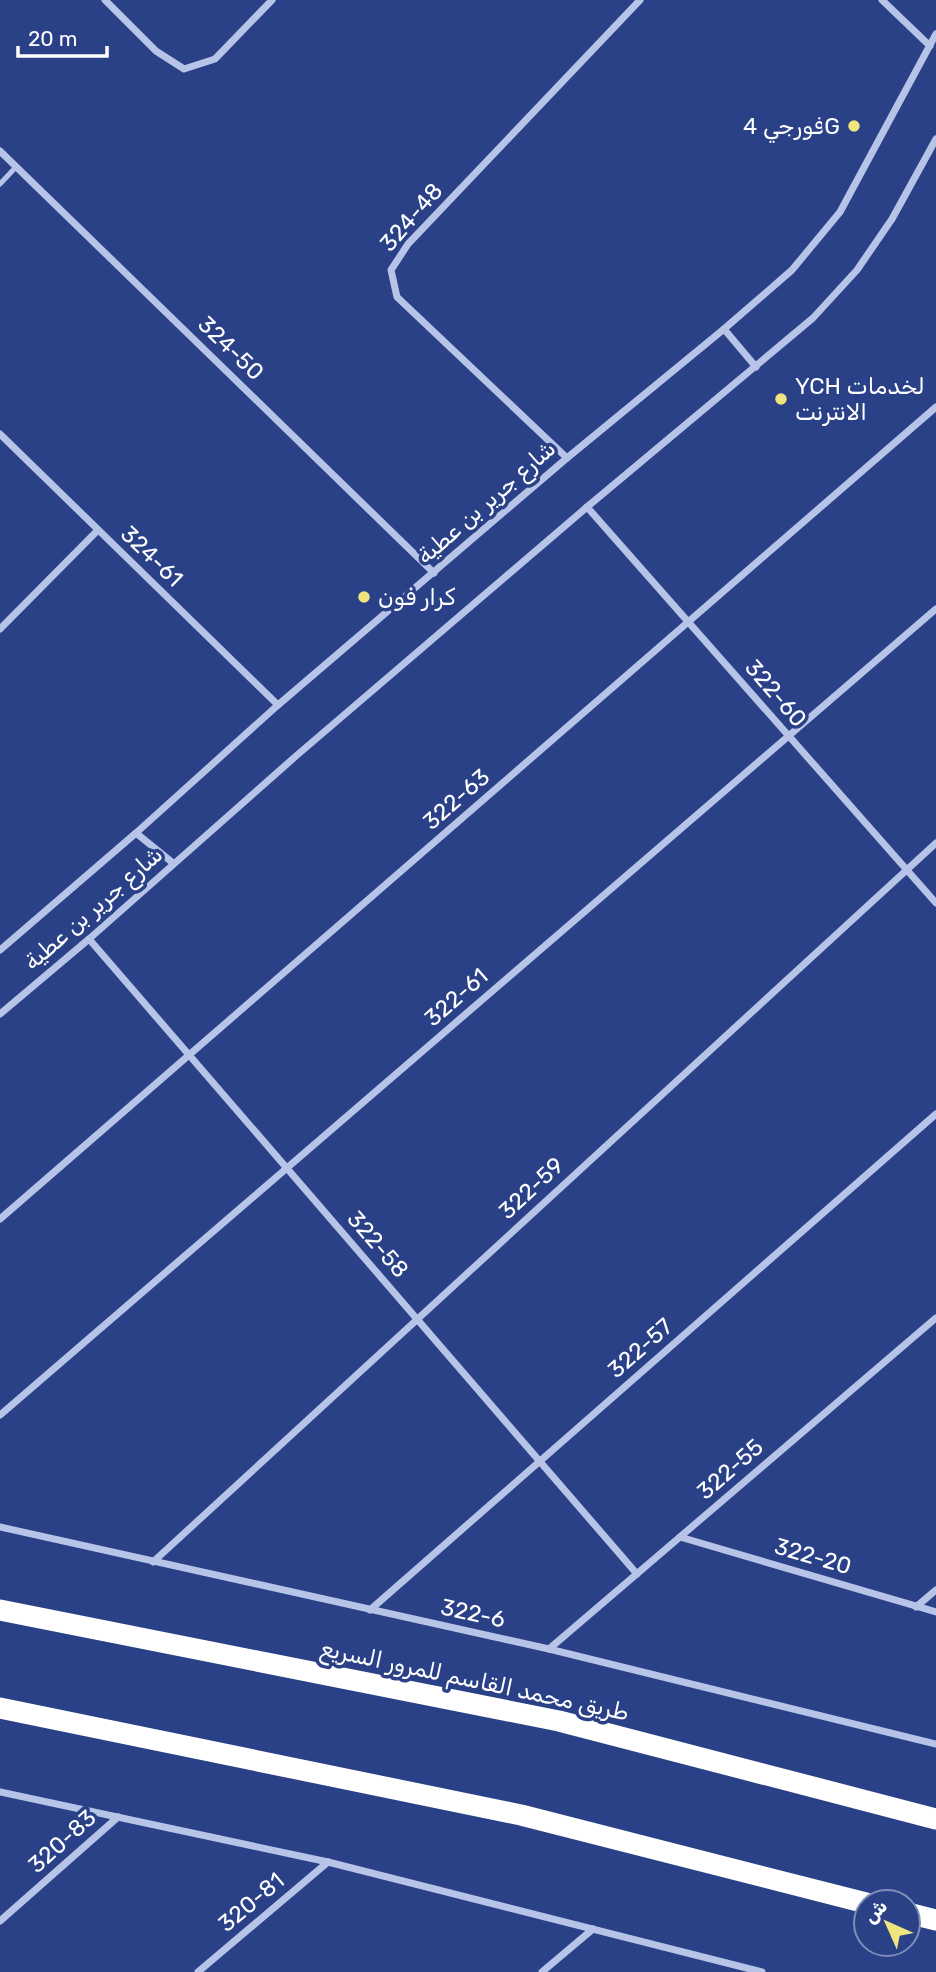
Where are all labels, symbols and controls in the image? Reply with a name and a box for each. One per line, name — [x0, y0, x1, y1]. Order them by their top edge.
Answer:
scale bar — [18, 14, 107, 58]
text: 20 m — [28, 26, 77, 51]
place label: فورجي 4G — [743, 112, 840, 143]
marker: فورجي 4G — [846, 118, 862, 134]
street label: 324-48 — [374, 177, 448, 257]
street label: 324-50 — [192, 310, 270, 386]
place label: YCH لخدمات الانترنت — [795, 372, 925, 426]
marker: YCH لخدمات الانترنت — [773, 391, 789, 407]
street label: شارع جرير بن عطية — [411, 434, 562, 571]
street label: 324-61 — [115, 520, 189, 592]
place label: كرار فون — [378, 583, 456, 611]
marker: كرار فون — [356, 589, 372, 605]
street label: 322-60 — [739, 654, 813, 732]
street label: 322-63 — [417, 762, 495, 836]
street label: شارع جرير بن عطية — [18, 840, 169, 977]
street label: 322-61 — [419, 962, 493, 1032]
street label: 322-59 — [493, 1151, 569, 1225]
street label: 322-58 — [341, 1205, 415, 1283]
street label: 322-57 — [602, 1312, 678, 1384]
street label: 322-55 — [691, 1433, 769, 1505]
street label: 322-20 — [771, 1532, 855, 1580]
street label: 322-6 — [438, 1593, 508, 1633]
street label: طريق محمد القاسم للمرور السريع — [318, 1634, 632, 1729]
street label: 320-83 — [22, 1803, 102, 1879]
street label: 320-81 — [212, 1866, 290, 1938]
north arrow — [852, 1888, 922, 1958]
text: ش — [859, 1895, 892, 1928]

